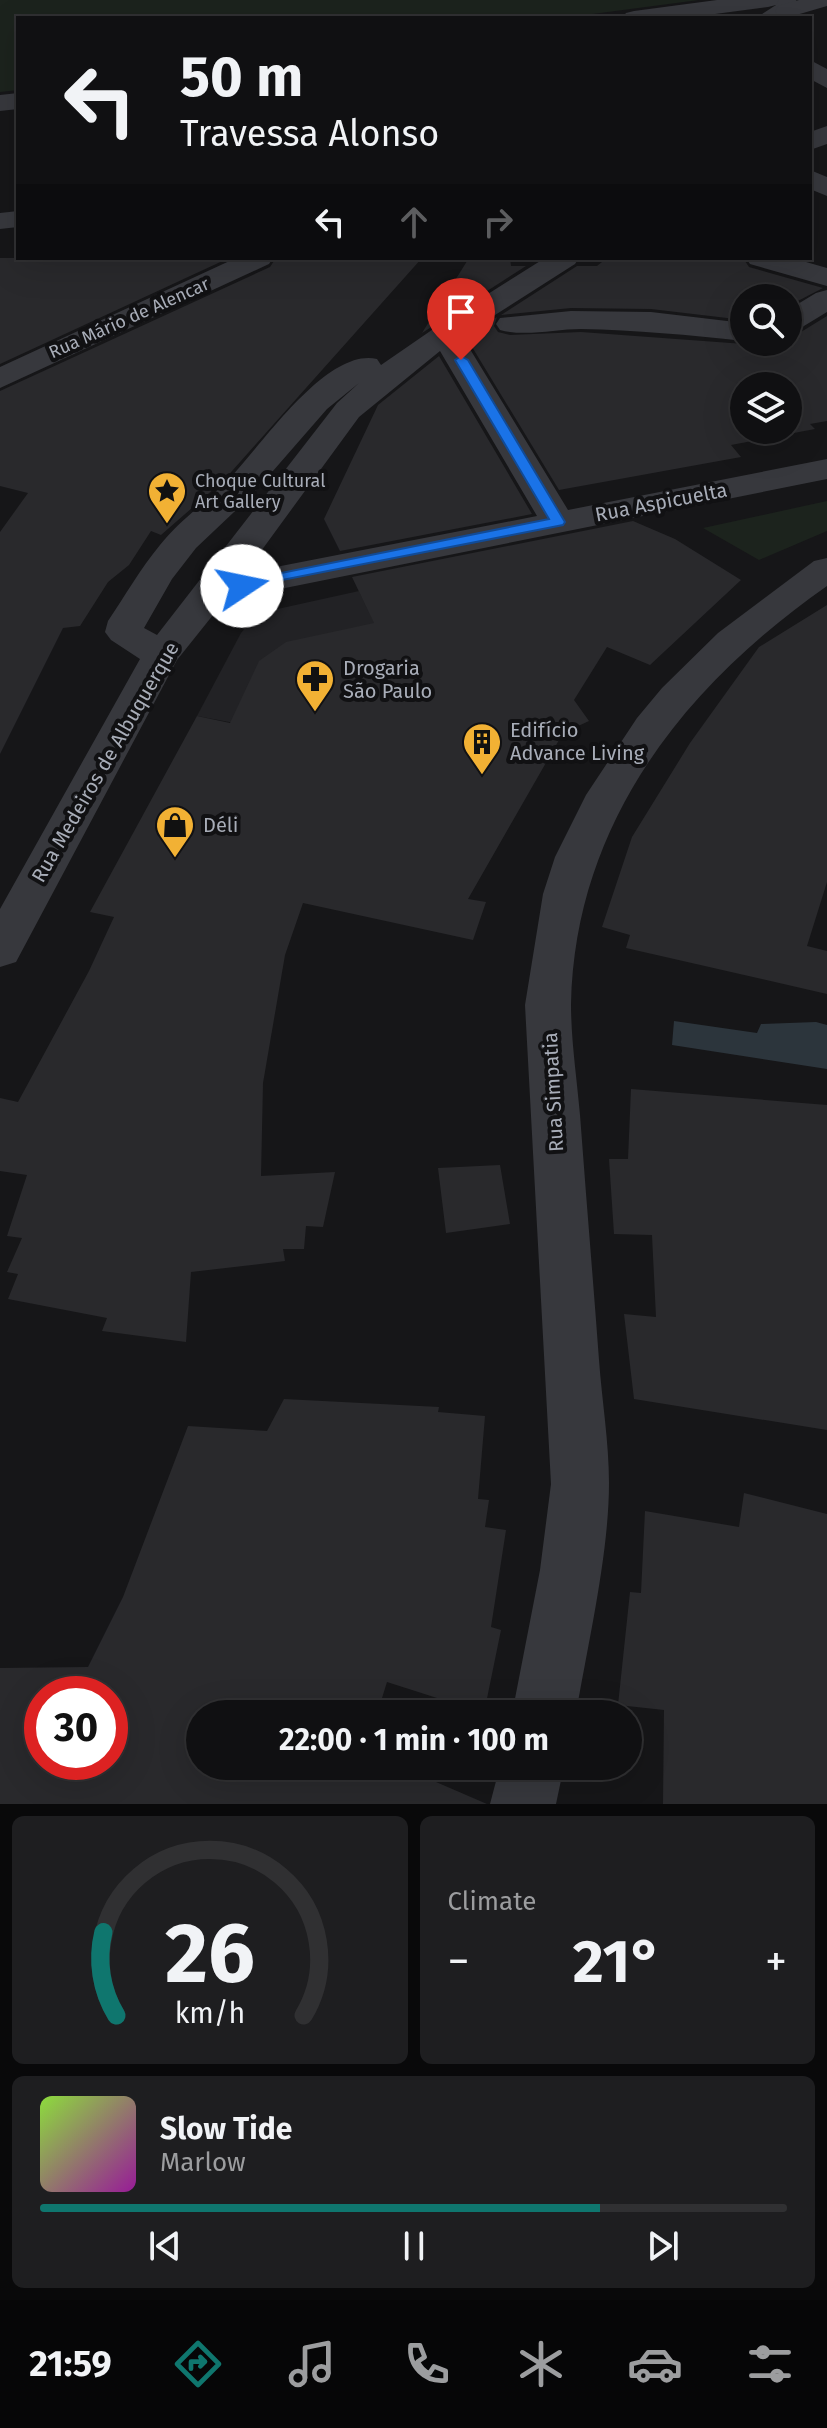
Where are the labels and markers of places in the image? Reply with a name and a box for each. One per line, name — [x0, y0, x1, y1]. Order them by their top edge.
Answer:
pin — [427, 278, 495, 360]
place icon: Choque Cultural Art Gallery — [146, 470, 188, 525]
place label: Choque Cultural Art Gallery — [195, 470, 325, 513]
place label: Drogaria São Paulo — [343, 656, 432, 703]
pharmacy icon: Drogaria São Paulo — [294, 658, 336, 713]
place label: Edifício Advance Living — [510, 718, 645, 765]
building icon: Edifício Advance Living — [461, 721, 503, 776]
shop icon: Déli — [154, 804, 196, 859]
place label: Déli — [203, 813, 238, 837]

